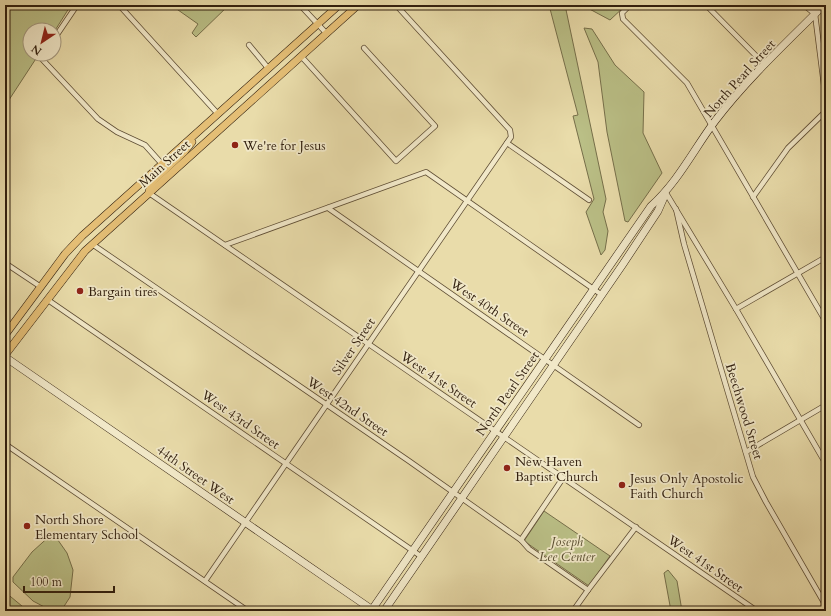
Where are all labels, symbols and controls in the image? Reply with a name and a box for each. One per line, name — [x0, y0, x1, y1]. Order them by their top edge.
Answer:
north arrow — [22, 22, 62, 62]
street label: North Pearl Street — [700, 36, 780, 122]
text: N — [28, 41, 45, 59]
street label: Main Street — [135, 136, 194, 192]
place label: We're for Jesus — [242, 137, 326, 155]
marker: We're for Jesus — [230, 140, 240, 150]
street label: West 40th Street — [446, 274, 532, 341]
place label: Bargain tires — [88, 283, 157, 301]
marker: Bargain tires — [75, 286, 85, 296]
street label: Silver Street — [328, 314, 380, 379]
street label: West 41st Street — [396, 347, 480, 412]
street label: North Pearl Street — [472, 348, 544, 440]
street label: Beechwood Street — [721, 361, 767, 462]
street label: West 42nd Street — [302, 372, 392, 441]
street label: West 43rd Street — [197, 386, 283, 454]
street label: 44th Street West — [153, 441, 238, 508]
place label: New Haven Baptist Church — [515, 453, 598, 486]
marker: New Haven Baptist Church — [502, 463, 512, 473]
place label: Jesus Only Apostolic Faith Church — [628, 470, 744, 503]
marker: Jesus Only Apostolic Faith Church — [617, 480, 627, 490]
place label: North Shore Elementary School — [35, 511, 139, 544]
marker: North Shore Elementary School — [22, 521, 32, 531]
street label: West 41st Street — [663, 530, 747, 597]
park label: Joseph Lee Center — [539, 533, 596, 566]
scale bar — [24, 568, 114, 594]
text: 100 m — [30, 574, 63, 590]

